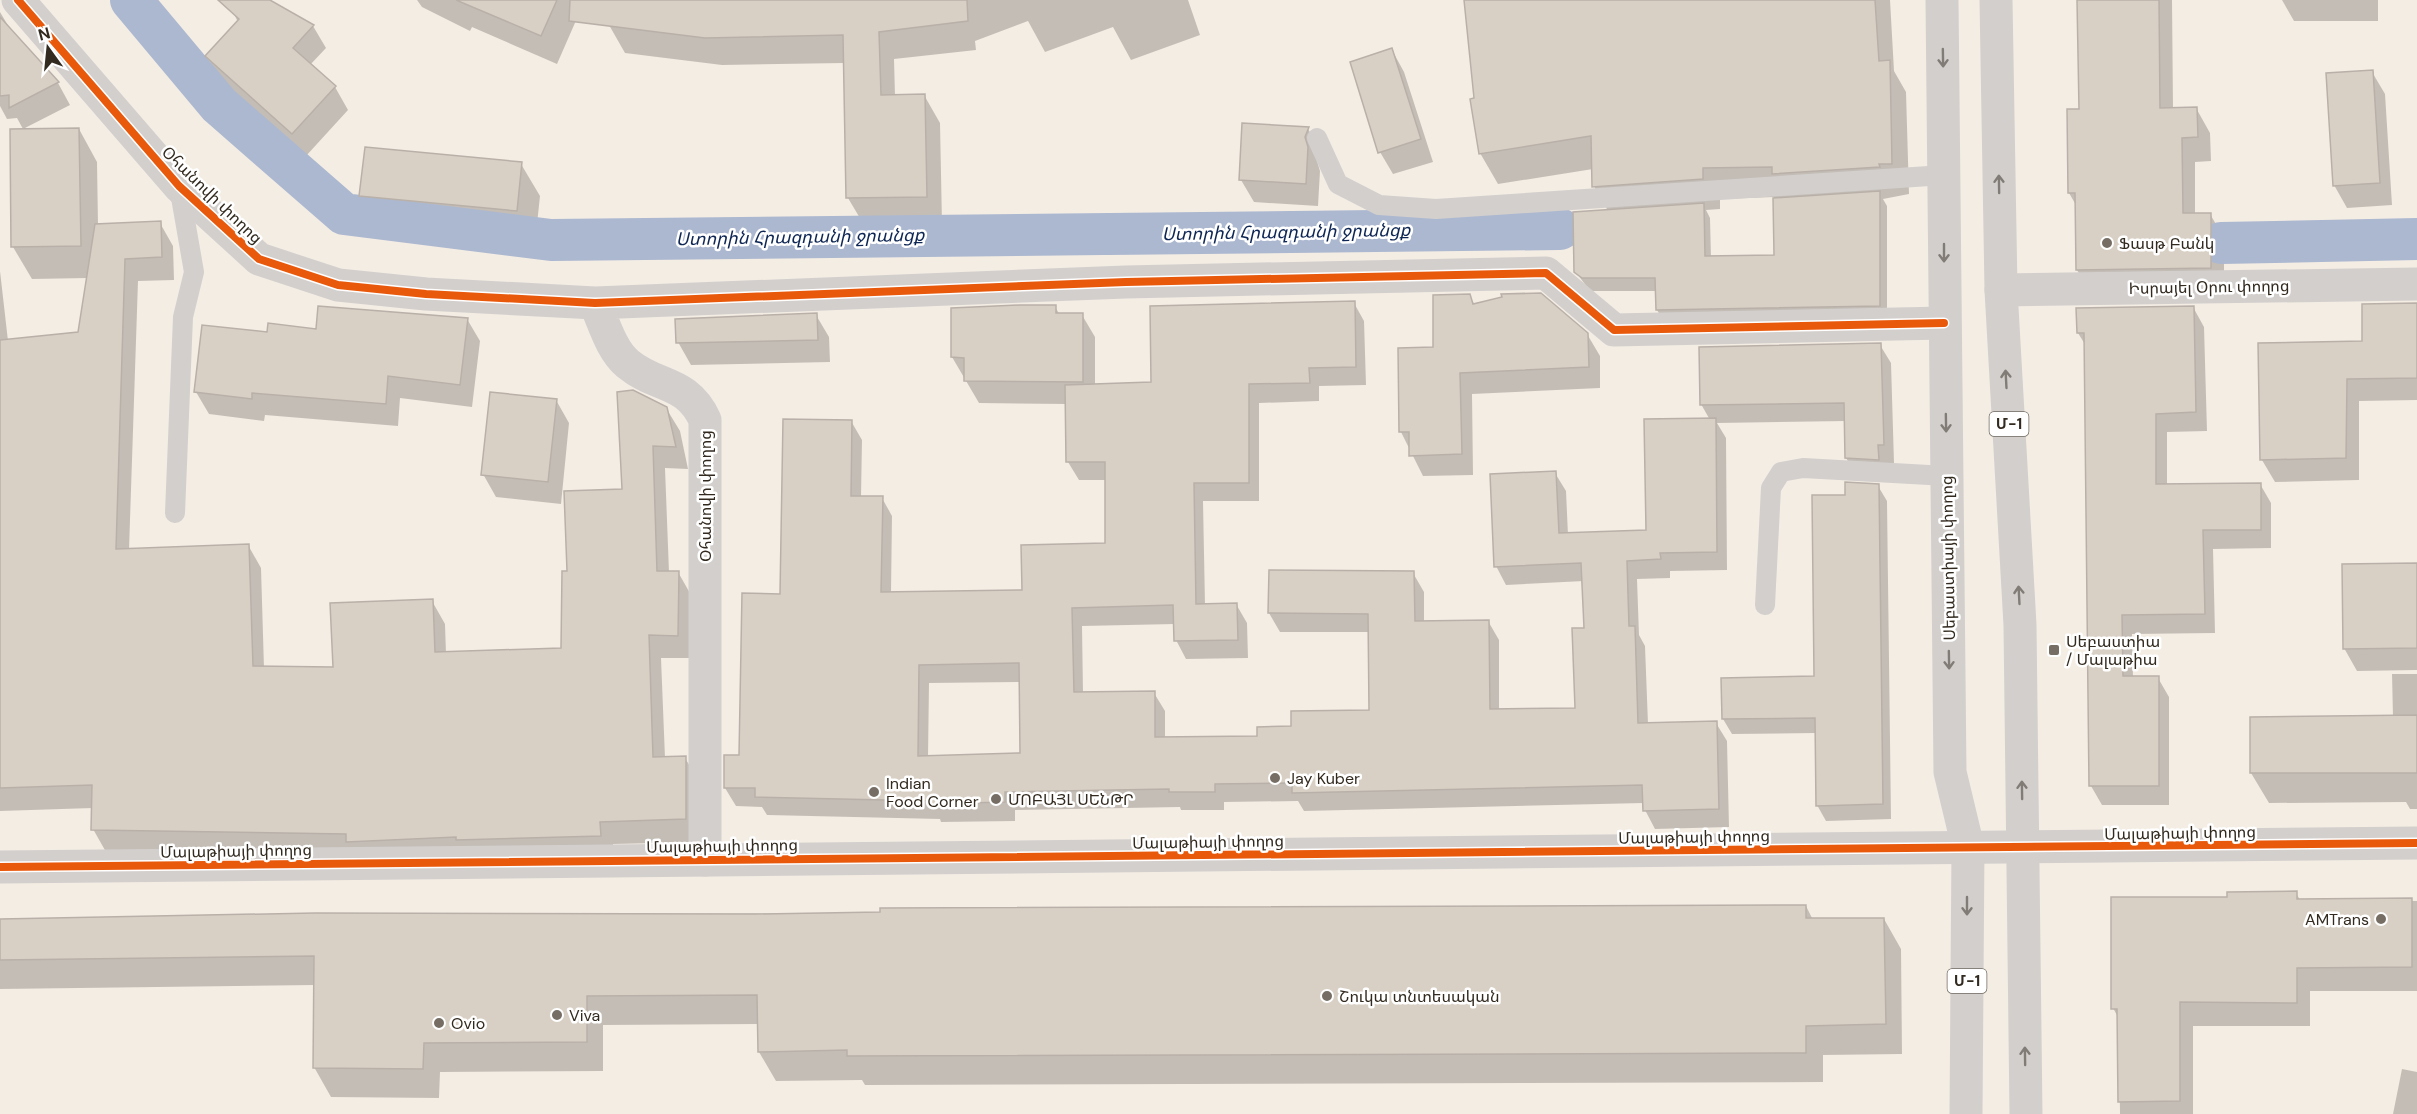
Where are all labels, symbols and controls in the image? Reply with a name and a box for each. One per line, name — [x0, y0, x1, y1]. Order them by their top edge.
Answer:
north arrow — [18, 18, 78, 78]
text: N — [36, 22, 53, 46]
one-way arrow — [1937, 48, 1949, 68]
street label: Օհանովի փողոց — [157, 142, 267, 248]
one-way arrow — [1993, 175, 2005, 195]
water label: Ստորին Հրազդանի ջրանցք — [1161, 218, 1412, 246]
water label: Ստորին Հրազդանի ջրանցք — [675, 223, 926, 251]
place label: Ֆասթ Բանկ — [2119, 233, 2214, 254]
marker: Ֆասթ Բանկ — [2100, 236, 2114, 250]
one-way arrow — [1938, 243, 1950, 263]
street label: Իսրայել Օրու փողոց — [2128, 275, 2290, 299]
one-way arrow — [2001, 369, 2012, 389]
road number: Մ-1 — [1990, 412, 2028, 436]
one-way arrow — [1940, 413, 1952, 433]
street label: Օհանովի փողոց — [695, 430, 716, 562]
street label: Սեբաստիայի փողոց — [1936, 475, 1960, 641]
one-way arrow — [2013, 585, 2024, 605]
place label: Սեբաստիա / Մալաթիա — [2066, 631, 2160, 670]
marker: Սեբաստիա / Մալաթիա — [2047, 643, 2061, 657]
one-way arrow — [1943, 650, 1955, 670]
place label: Jay Kuber — [1287, 768, 1360, 789]
marker: Jay Kuber — [1268, 771, 1282, 785]
place label: Indian Food Corner — [886, 773, 979, 812]
one-way arrow — [2016, 780, 2028, 800]
marker: Indian Food Corner — [867, 785, 881, 799]
place label: ՄՈԲԱՅԼ ՍԵՆԹՐ — [1008, 789, 1134, 810]
marker: ՄՈԲԱՅԼ ՍԵՆԹՐ — [989, 792, 1003, 806]
street label: Մալաթիայի փողոց — [2104, 821, 2256, 845]
street label: Մալաթիայի փողոց — [1618, 825, 1770, 849]
street label: Մալաթիայի փողոց — [1132, 830, 1284, 854]
street label: Մալաթիայի փողոց — [646, 834, 798, 858]
street label: Մալաթիայի փողոց — [160, 839, 312, 863]
one-way arrow — [1961, 895, 1973, 915]
place label: AMTrans — [2305, 909, 2369, 930]
marker: AMTrans — [2374, 912, 2388, 926]
road number: Մ-1 — [1948, 969, 1986, 993]
place label: Շուկա տնտեսական — [1339, 986, 1500, 1007]
marker: Շուկա տնտեսական — [1320, 989, 1334, 1003]
place label: Viva — [569, 1005, 600, 1026]
marker: Viva — [550, 1008, 564, 1022]
place label: Ovio — [451, 1013, 485, 1034]
marker: Ovio — [432, 1016, 446, 1030]
one-way arrow — [2020, 1046, 2031, 1066]

